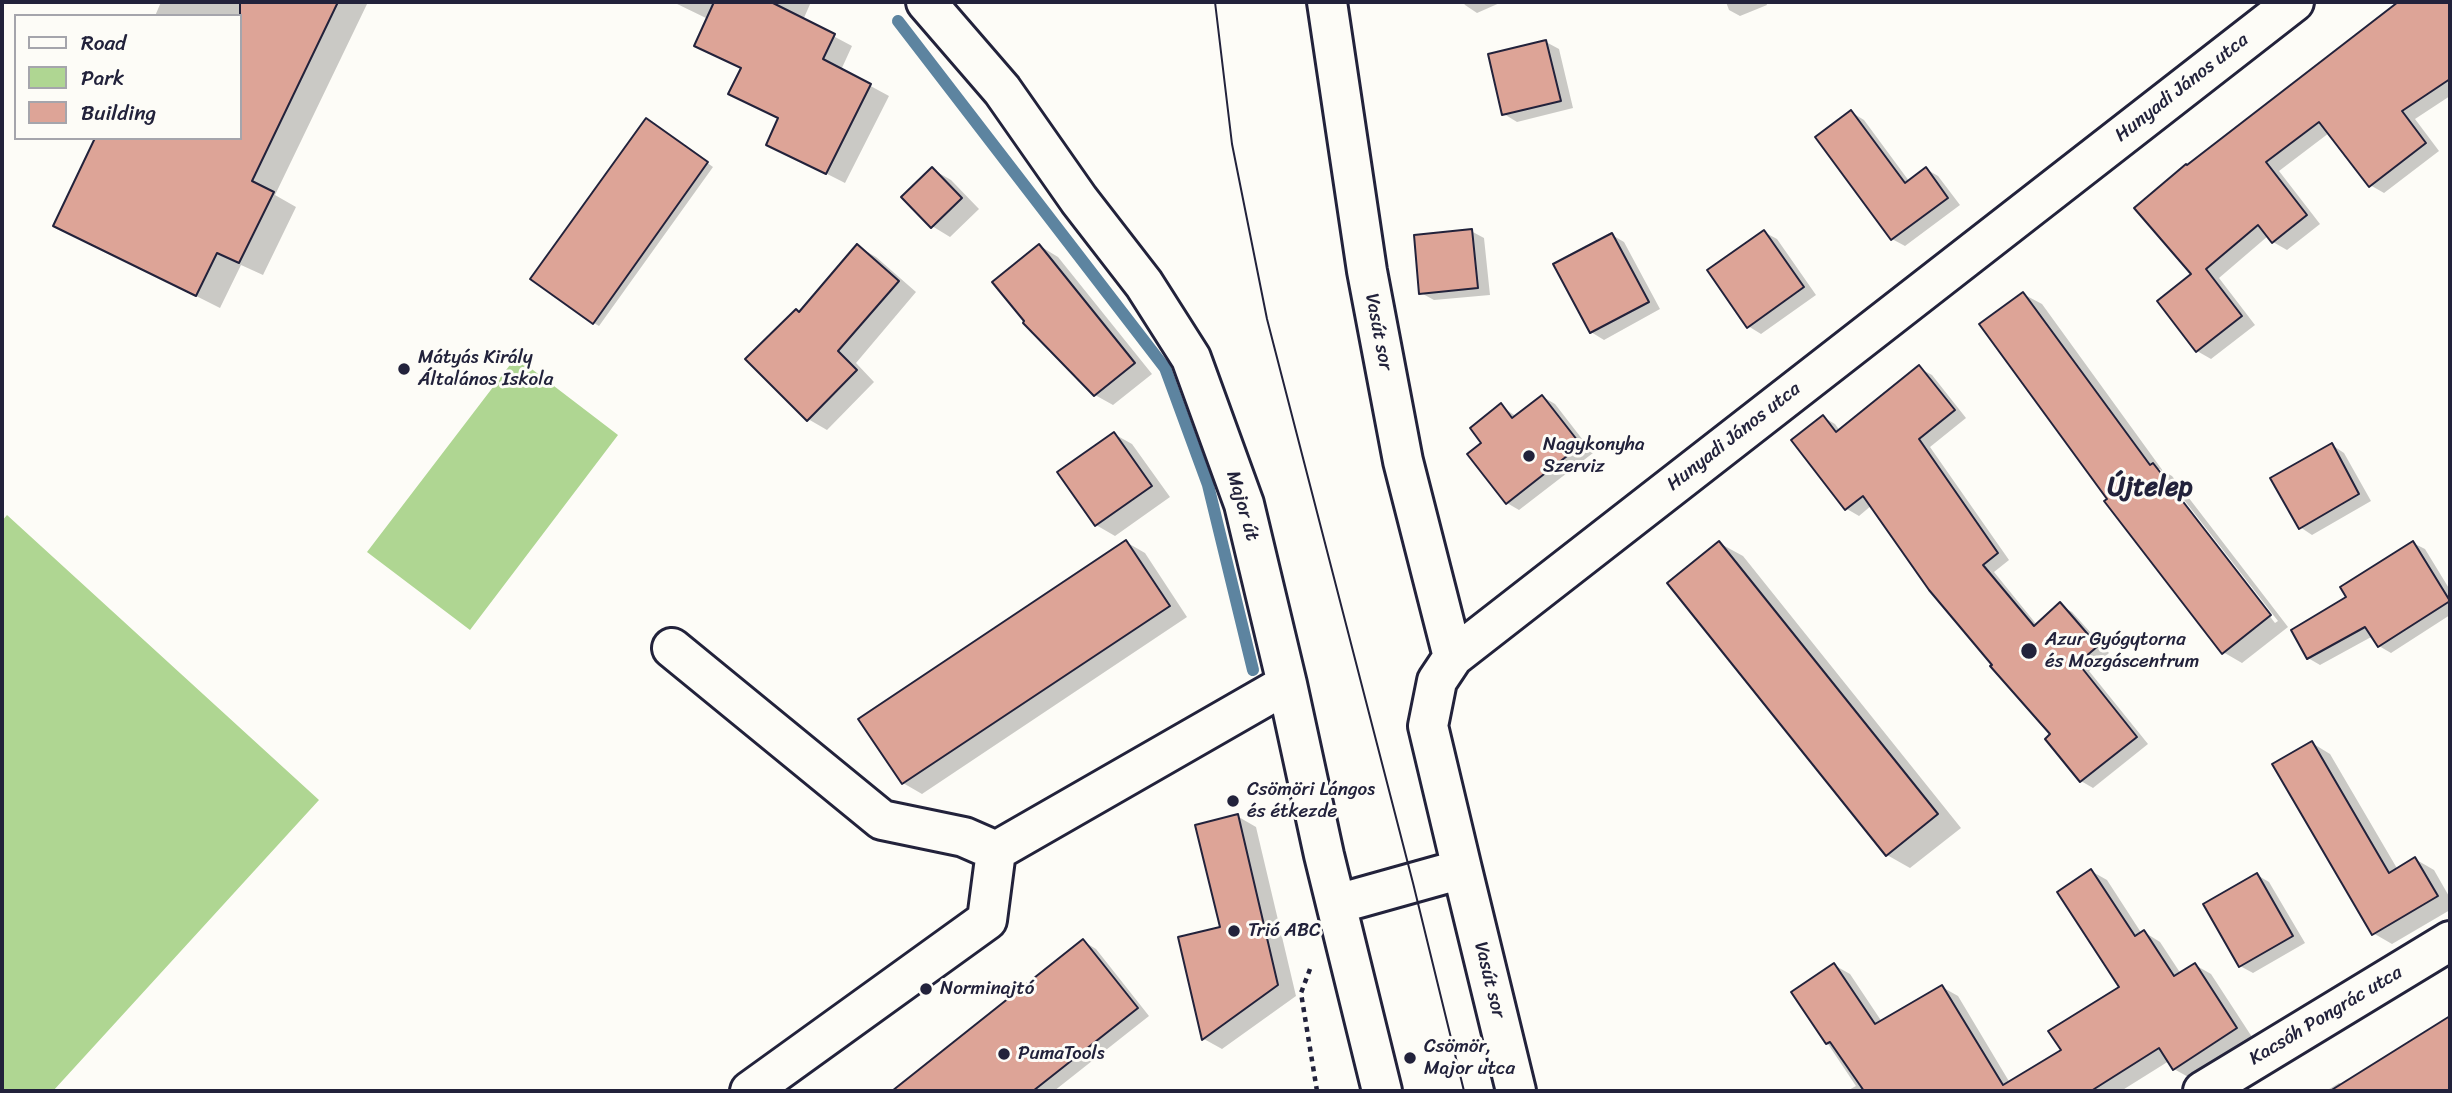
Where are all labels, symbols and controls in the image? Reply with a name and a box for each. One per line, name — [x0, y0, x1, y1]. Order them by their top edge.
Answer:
legend — [14, 14, 242, 140]
text: Road — [81, 24, 126, 62]
street label: Hunyadi János utca — [2111, 29, 2253, 147]
text: Park — [81, 59, 124, 97]
text: Building — [81, 94, 156, 132]
street label: Vasút sor — [1359, 292, 1397, 372]
place label: Mátyás Király Általános Iskola — [418, 347, 553, 391]
marker: Mátyás Király Általános Iskola — [396, 361, 412, 377]
street label: Hunyadi János utca — [1663, 378, 1805, 496]
place label: Nagykonyha Szerviz — [1543, 434, 1644, 478]
marker: Nagykonyha Szerviz — [1521, 448, 1537, 464]
street label: Major út — [1221, 468, 1263, 544]
district label: Újtelep — [2108, 472, 2192, 504]
place label: Azur Gyógytorna és Mozgáscentrum — [2045, 629, 2199, 673]
marker: Azur Gyógytorna és Mozgáscentrum — [2019, 641, 2039, 661]
place label: Csömöri Lángos és étkezde — [1247, 779, 1375, 823]
marker: Csömöri Lángos és étkezde — [1225, 793, 1241, 809]
place label: Trió ABC — [1248, 920, 1321, 942]
marker: Trió ABC — [1226, 923, 1242, 939]
street label: Vasút sor — [1469, 939, 1509, 1021]
street label: Kacsóh Pongrác utca — [2245, 961, 2407, 1071]
place label: Norminajtó — [940, 978, 1034, 1000]
marker: Norminajtó — [918, 981, 934, 997]
place label: Csömör, Major utca — [1424, 1036, 1515, 1080]
place label: PumaTools — [1018, 1043, 1104, 1065]
marker: PumaTools — [996, 1046, 1012, 1062]
marker: Csömör, Major utca — [1402, 1050, 1418, 1066]

